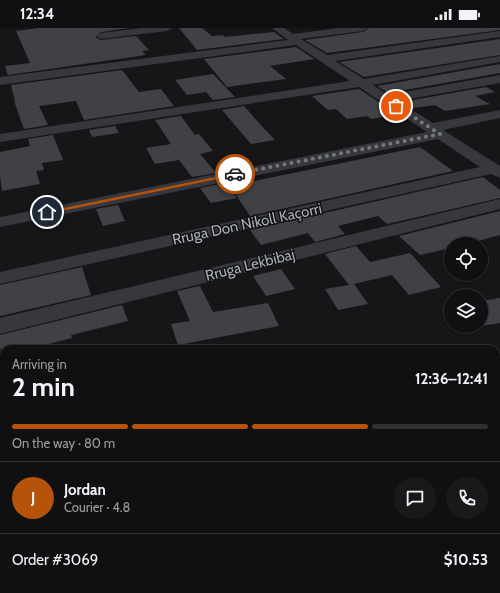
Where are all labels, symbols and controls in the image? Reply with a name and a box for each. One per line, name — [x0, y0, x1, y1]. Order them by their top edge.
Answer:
text: 12:34 — [20, 5, 54, 23]
pin — [379, 89, 413, 123]
icon: bag — [385, 95, 407, 117]
courier — [215, 154, 255, 194]
icon: car — [224, 163, 246, 185]
pin — [30, 195, 64, 229]
street label: Rruga Don Nikoll Kaçorri — [171, 199, 323, 249]
icon: home — [36, 201, 58, 223]
map controls — [444, 237, 488, 333]
button: locate — [444, 237, 488, 281]
street label: Rruga Lekbibaj — [203, 245, 297, 285]
button: layers — [444, 289, 488, 333]
text: Arriving in — [12, 356, 67, 372]
text: 12:36–12:41 — [415, 370, 488, 388]
text: 2 min — [12, 371, 75, 403]
text: On the way · 80 m — [12, 435, 115, 451]
button: chat — [394, 477, 436, 519]
button: phone — [446, 477, 488, 519]
text: Jordan — [64, 481, 106, 499]
text: J — [31, 489, 35, 507]
text: Courier · 4.8 — [64, 499, 130, 515]
text: Order #3069 — [12, 551, 98, 569]
text: $10.53 — [444, 551, 488, 569]

